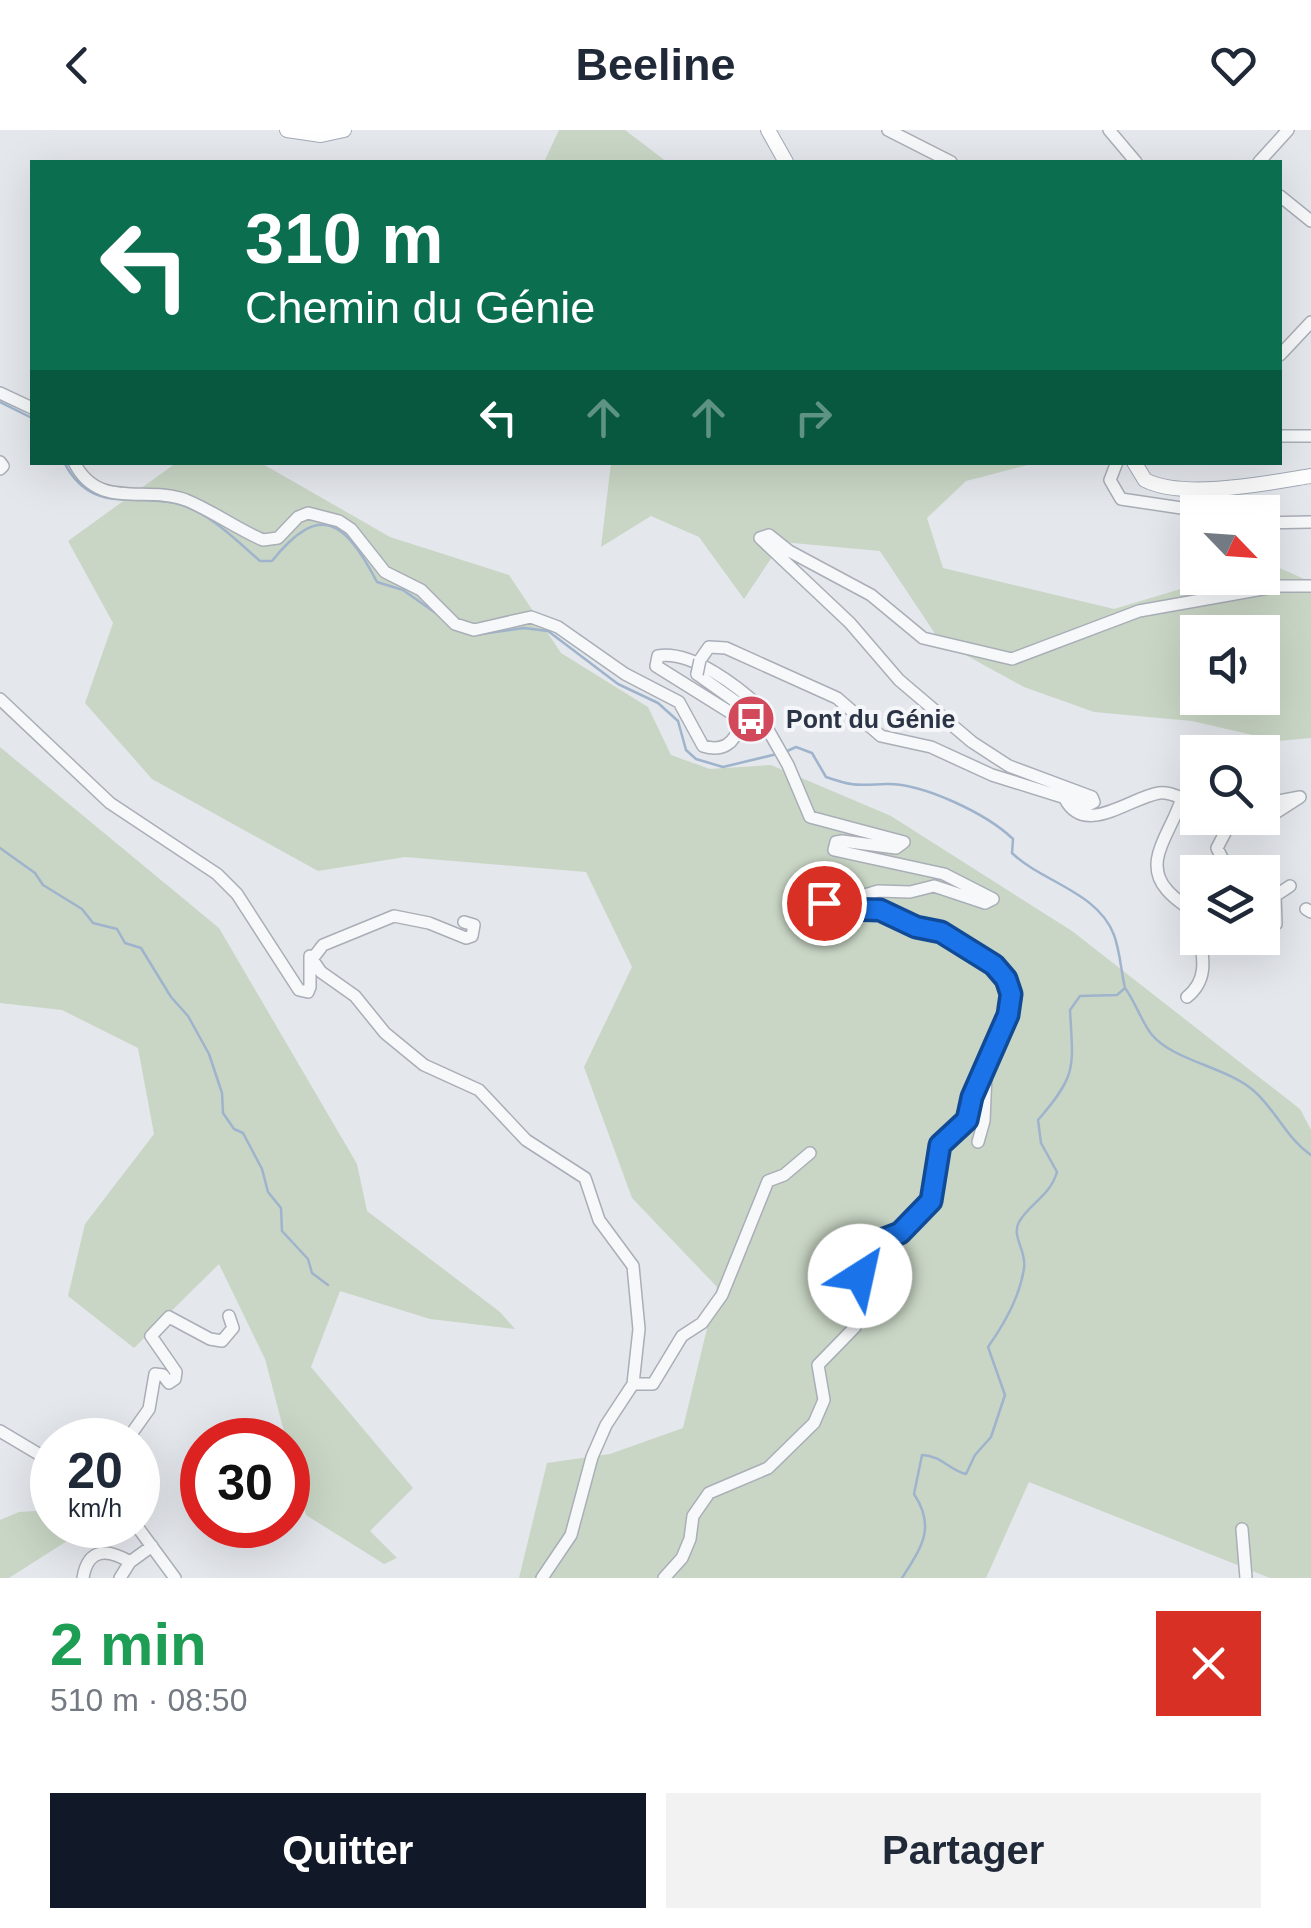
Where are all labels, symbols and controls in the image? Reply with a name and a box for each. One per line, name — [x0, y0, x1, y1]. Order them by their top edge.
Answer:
icon: back — [50, 38, 105, 93]
icon: heart — [1206, 38, 1261, 93]
text: Beeline — [575, 39, 736, 90]
icon: left — [80, 200, 210, 330]
text: 310 m — [245, 200, 443, 278]
text: Chemin du Génie — [245, 282, 595, 333]
icon: left — [471, 390, 526, 445]
icon: ahead — [576, 390, 631, 445]
icon: ahead — [681, 390, 736, 445]
icon: right — [786, 390, 841, 445]
north arrow — [1180, 495, 1280, 595]
map controls — [1180, 495, 1280, 955]
button: sound — [1180, 615, 1280, 715]
bus stop icon: Pont du Génie — [725, 693, 777, 745]
place label: Pont du Génie — [786, 705, 956, 733]
button: search — [1180, 735, 1280, 835]
button: layers — [1180, 855, 1280, 955]
pin — [782, 861, 867, 946]
icon: arrive — [797, 876, 852, 931]
position arrow — [808, 1224, 912, 1328]
speed limit sign: 30 — [180, 1418, 310, 1548]
text: 20 — [67, 1443, 123, 1499]
text: km/h — [68, 1494, 122, 1522]
text: 2 min — [50, 1611, 207, 1678]
button: close — [1156, 1611, 1261, 1716]
text: 510 m · 08:50 — [50, 1682, 247, 1718]
button: Quitter — [50, 1793, 646, 1908]
button: Partager — [666, 1793, 1261, 1908]

